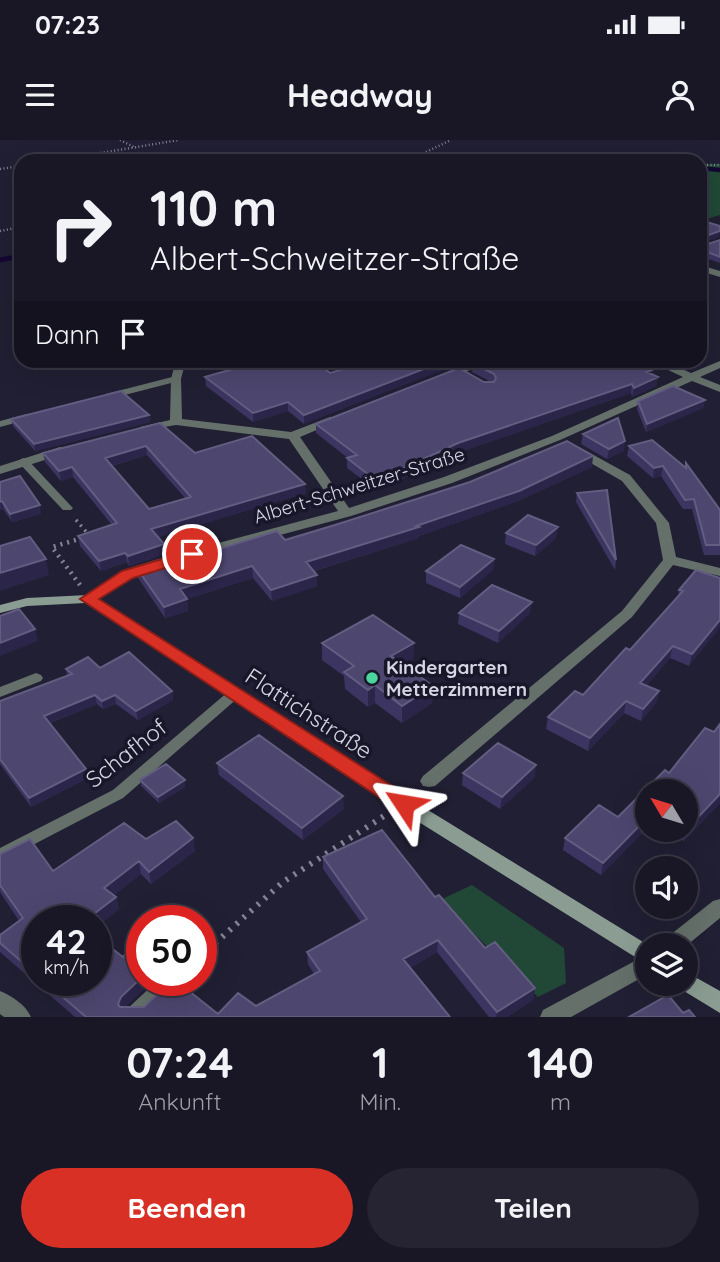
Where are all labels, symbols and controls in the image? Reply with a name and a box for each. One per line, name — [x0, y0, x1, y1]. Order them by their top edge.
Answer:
text: 07:23 — [35, 8, 100, 41]
text: Headway — [287, 75, 433, 115]
icon: menu — [21, 76, 59, 114]
icon: person — [661, 76, 699, 114]
text: 110 m — [150, 177, 277, 238]
icon: right — [35, 182, 126, 273]
text: Albert-Schweitzer-Straße — [150, 238, 519, 278]
icon: arrive — [114, 315, 152, 353]
text: Dann — [35, 318, 100, 351]
street label: Albert-Schweitzer-Straße — [251, 441, 467, 529]
pin — [162, 524, 222, 584]
icon: arrive — [173, 535, 211, 573]
place label: Kindergarten Metterzimmern — [386, 655, 527, 701]
street label: Flattichstraße — [240, 661, 378, 765]
marker: Kindergarten Metterzimmern — [364, 670, 380, 686]
street label: Schafhof — [80, 712, 172, 794]
position arrow — [367, 767, 441, 841]
north arrow — [635, 779, 698, 842]
map controls — [635, 779, 698, 996]
button: sound — [635, 856, 698, 919]
speed limit sign: 50 — [126, 905, 217, 996]
text: 42 — [46, 919, 87, 963]
button: layers — [635, 933, 698, 996]
text: km/h — [44, 956, 89, 979]
text: 07:24 — [126, 1036, 233, 1089]
text: 1 — [372, 1036, 388, 1089]
text: 140 — [527, 1036, 594, 1089]
text: Ankunft — [138, 1087, 221, 1116]
text: Min. — [359, 1087, 401, 1116]
text: m — [550, 1087, 571, 1116]
button: Beenden — [21, 1168, 353, 1248]
button: Teilen — [367, 1168, 699, 1248]

